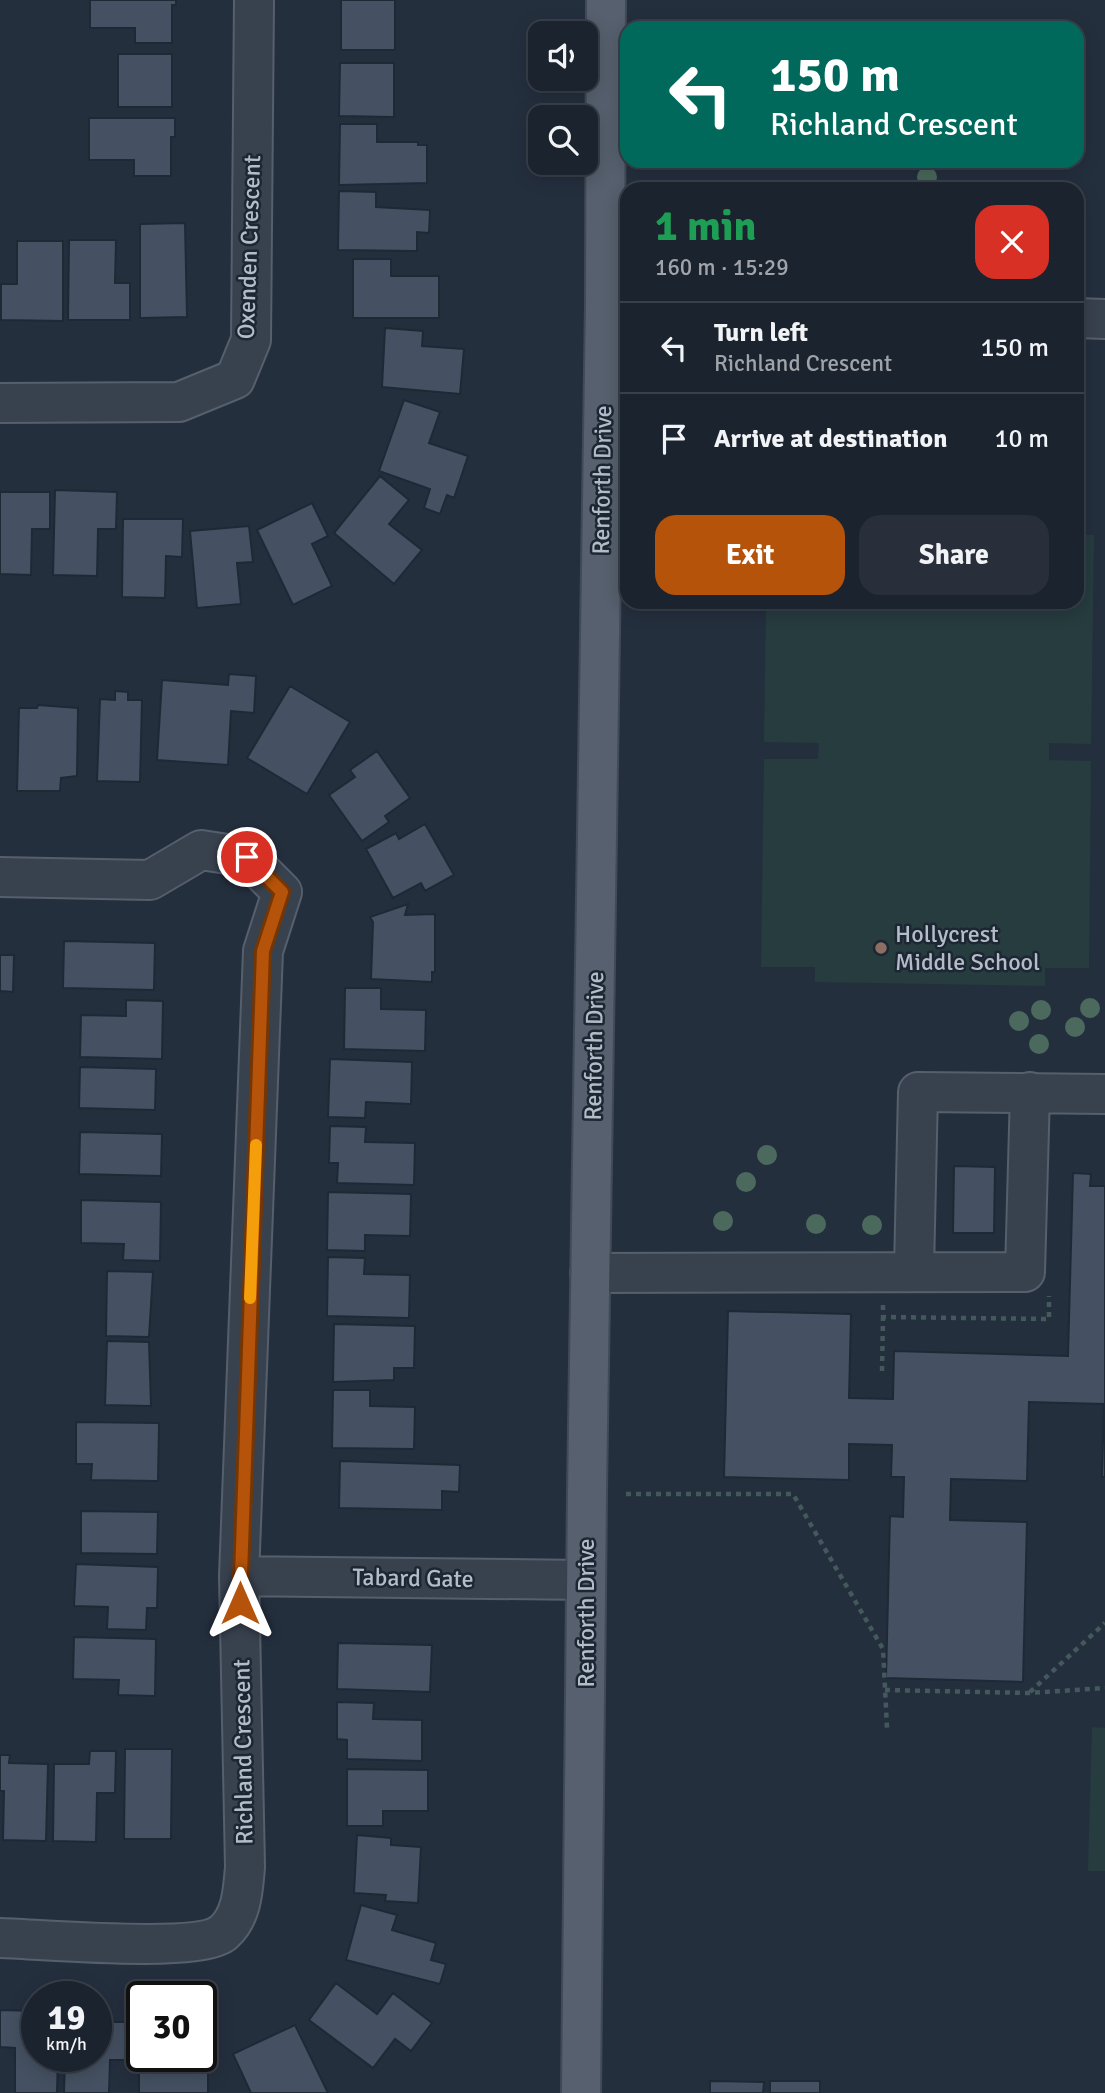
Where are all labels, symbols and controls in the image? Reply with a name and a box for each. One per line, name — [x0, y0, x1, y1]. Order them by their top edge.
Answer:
map controls — [528, 21, 598, 175]
button: sound — [528, 21, 598, 91]
text: 150 m — [770, 45, 900, 105]
icon: left — [655, 49, 746, 140]
button: search — [528, 105, 598, 175]
text: Richland Crescent — [770, 105, 1018, 144]
street label: Oxenden Crescent — [231, 154, 267, 340]
text: 1 min — [655, 201, 756, 252]
button: close — [975, 205, 1049, 279]
text: 160 m · 15:29 — [655, 253, 789, 282]
text: Turn left — [714, 317, 808, 349]
icon: left — [655, 329, 693, 367]
text: 150 m — [980, 332, 1049, 364]
text: Richland Crescent — [714, 349, 892, 378]
street label: Renforth Drive — [586, 405, 618, 555]
icon: arrive — [655, 420, 693, 458]
text: Arrive at destination — [714, 423, 947, 455]
text: 10 m — [994, 423, 1049, 455]
button: Exit — [655, 515, 845, 595]
button: Share — [859, 515, 1049, 595]
pin — [217, 827, 277, 887]
icon: arrive — [228, 838, 266, 876]
place label: Hollycrest Middle School — [895, 919, 1040, 977]
marker: Hollycrest Middle School — [873, 940, 889, 956]
street label: Renforth Drive — [578, 971, 610, 1121]
street label: Renforth Drive — [571, 1538, 601, 1688]
street label: Tabard Gate — [352, 1562, 474, 1594]
position arrow — [203, 1566, 277, 1640]
street label: Richland Crescent — [226, 1659, 260, 1845]
speed limit sign: 30 — [126, 1981, 217, 2072]
text: 19 — [48, 1996, 85, 2039]
text: km/h — [46, 2033, 87, 2055]

